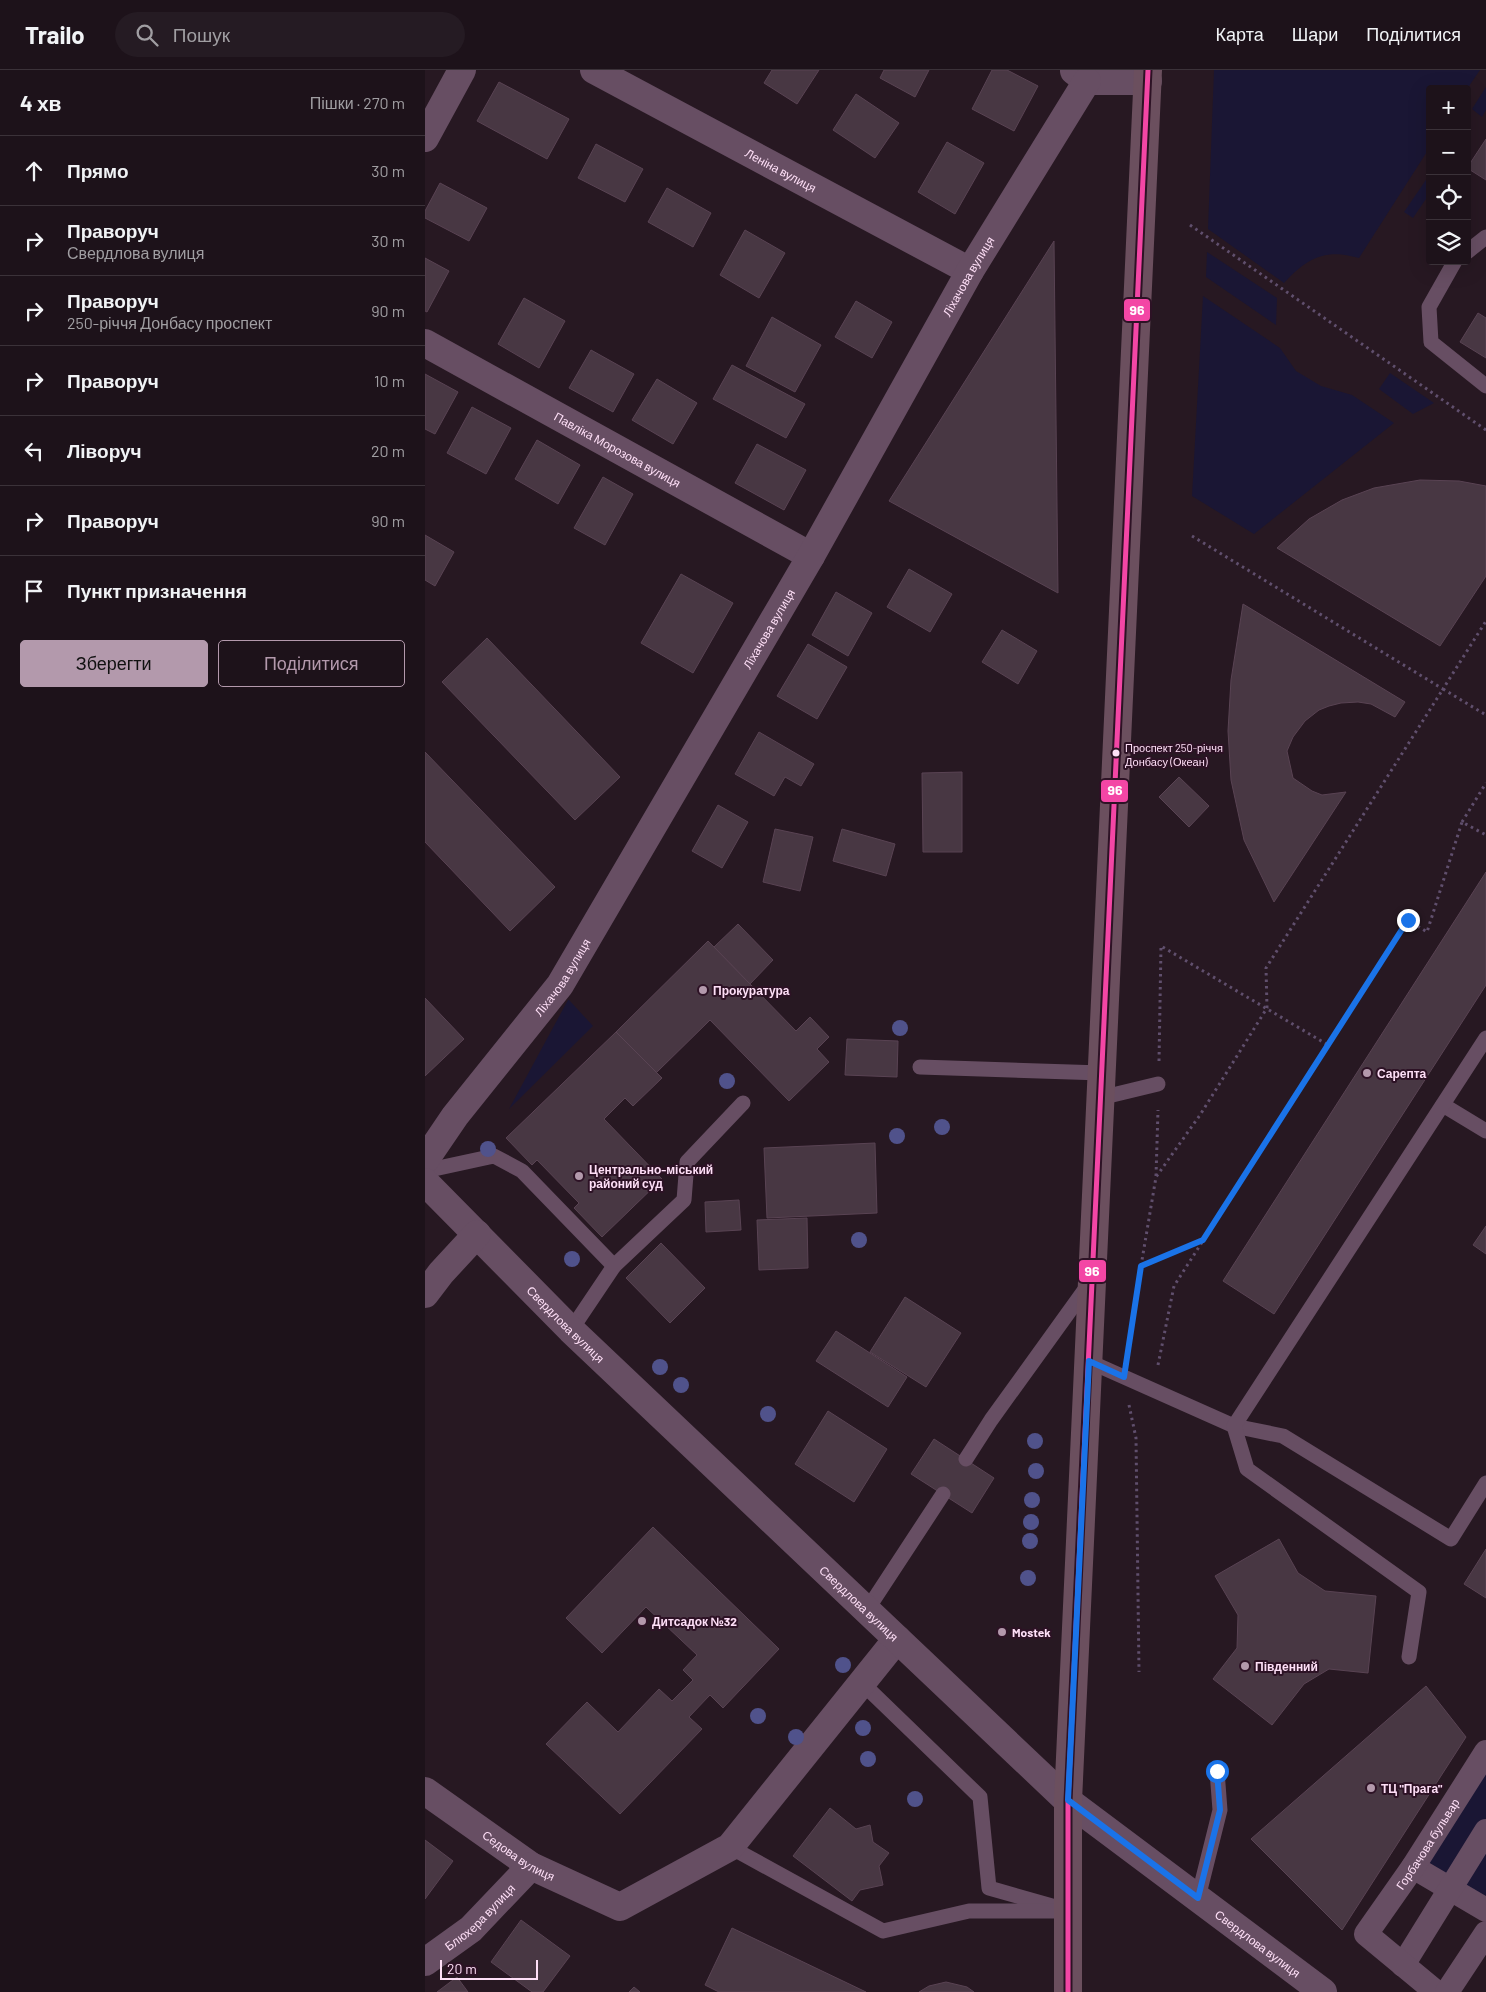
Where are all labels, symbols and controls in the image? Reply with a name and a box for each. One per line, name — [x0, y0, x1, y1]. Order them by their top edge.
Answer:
search box — [115, 12, 465, 57]
text: Trailo — [25, 20, 85, 49]
icon: search — [133, 21, 161, 49]
text: Пошук — [173, 23, 230, 46]
text: Карта — [1216, 23, 1264, 45]
text: Шари — [1292, 23, 1338, 45]
text: Поділитися — [1366, 23, 1461, 45]
map controls — [1426, 85, 1471, 265]
button: + — [1426, 85, 1471, 130]
text: 4 хв — [20, 90, 62, 115]
text: Пішки · 270 m — [310, 93, 405, 112]
button: − — [1426, 130, 1471, 175]
street label: Леніна вулиця — [743, 145, 819, 195]
icon: ahead — [20, 157, 48, 185]
text: Прямо — [67, 159, 129, 182]
text: 30 m — [371, 161, 405, 180]
button: locate — [1426, 175, 1471, 220]
text: Праворуч — [67, 219, 159, 242]
button: layers — [1426, 220, 1471, 265]
icon: right — [20, 227, 48, 255]
text: 30 m — [371, 231, 405, 250]
street label: Ліхачова вулиця — [939, 234, 997, 319]
text: Свердлова вулиця — [67, 243, 204, 262]
text: Праворуч — [67, 289, 159, 312]
icon: right — [20, 297, 48, 325]
line badge: 96 — [1123, 298, 1151, 322]
text: 90 m — [371, 301, 405, 320]
text: 96 — [1130, 301, 1145, 318]
text: 250-річчя Донбасу проспект — [67, 313, 272, 332]
icon: right — [20, 367, 48, 395]
text: Праворуч — [67, 369, 159, 392]
text: 10 m — [374, 371, 405, 390]
street label: Павліка Морозова вулиця — [552, 409, 683, 490]
icon: left — [20, 437, 48, 465]
text: Ліворуч — [67, 439, 142, 462]
text: 20 m — [371, 441, 405, 460]
icon: right — [20, 507, 48, 535]
text: Праворуч — [67, 509, 159, 532]
text: 90 m — [371, 511, 405, 530]
icon: arrive — [20, 577, 48, 605]
text: Пункт призначення — [67, 579, 247, 602]
street label: Ліхачова вулиця — [740, 586, 797, 671]
button: Зберегти — [20, 640, 208, 687]
button: Поділитися — [218, 640, 405, 687]
place label: Проспект 250-річчя Донбасу (Океан) — [1125, 741, 1223, 768]
marker: Проспект 250-річчя Донбасу (Океан) — [1111, 748, 1121, 758]
line badge: 96 — [1100, 779, 1129, 803]
text: 96 — [1108, 781, 1123, 798]
route end — [1397, 909, 1420, 932]
street label: Ліхачова вулиця — [531, 936, 593, 1018]
place label: Прокуратура — [713, 983, 790, 998]
marker: Прокуратура — [697, 984, 709, 996]
place label: Сарепта — [1377, 1066, 1427, 1081]
marker: Сарепта — [1361, 1067, 1373, 1079]
place label: Центрально-міський районий суд — [589, 1162, 713, 1191]
marker: Центрально-міський районий суд — [573, 1170, 585, 1182]
line badge: 96 — [1078, 1259, 1107, 1283]
text: 96 — [1085, 1262, 1100, 1279]
street label: Свердлова вулиця — [524, 1283, 608, 1365]
street label: Свердлова вулиця — [817, 1563, 901, 1644]
place label: Дитсадок №32 — [652, 1614, 737, 1629]
marker: Дитсадок №32 — [636, 1615, 648, 1627]
place label: Mostek — [1012, 1625, 1051, 1639]
marker: Mostek — [996, 1626, 1008, 1638]
place label: Південний — [1255, 1659, 1318, 1674]
marker: Південний — [1239, 1660, 1251, 1672]
route start — [1206, 1760, 1229, 1783]
place label: ТЦ "Прага" — [1381, 1781, 1443, 1796]
marker: ТЦ "Прага" — [1365, 1782, 1377, 1794]
street label: Горбачова бульвар — [1393, 1795, 1463, 1892]
street label: Седова вулиця — [480, 1827, 557, 1883]
street label: Блюхера вулиця — [442, 1881, 517, 1953]
street label: Свердлова вулиця — [1213, 1907, 1303, 1980]
scale bar — [440, 1957, 537, 1980]
text: 20 m — [447, 1960, 477, 1977]

